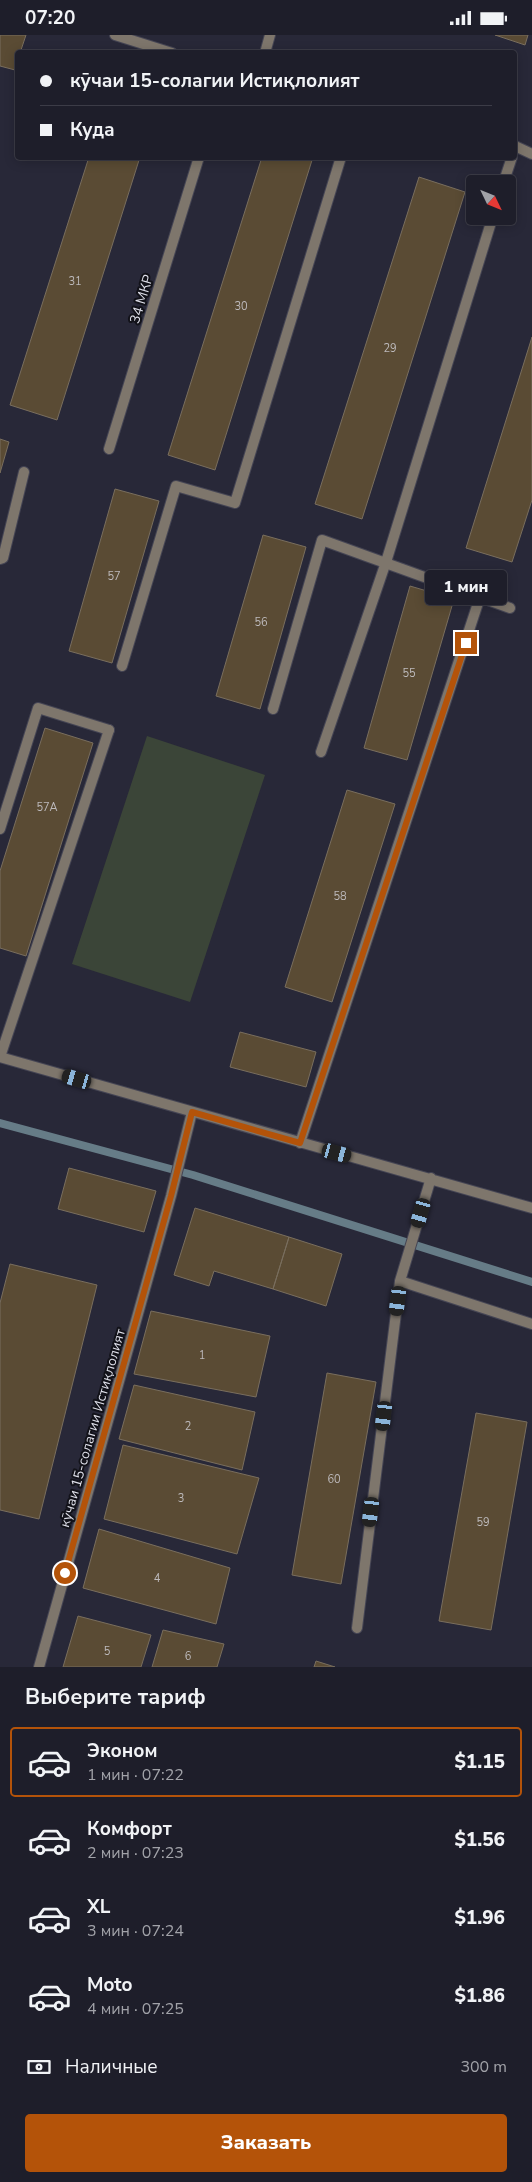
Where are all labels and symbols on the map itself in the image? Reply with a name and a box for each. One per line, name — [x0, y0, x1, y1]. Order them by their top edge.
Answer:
north arrow — [466, 175, 516, 225]
street label: 34 МКР — [125, 272, 158, 326]
house number: 31 — [68, 274, 82, 289]
house number: 30 — [234, 299, 248, 314]
house number: 29 — [383, 341, 397, 356]
house number: 57 — [107, 569, 121, 584]
callout: 1 мин — [425, 571, 507, 605]
house number: 56 — [254, 615, 268, 630]
route end — [455, 632, 477, 654]
house number: 55 — [402, 666, 416, 681]
house number: 57А — [36, 800, 58, 815]
house number: 58 — [333, 889, 347, 904]
car — [60, 1068, 93, 1090]
car — [320, 1142, 353, 1164]
car — [409, 1197, 432, 1229]
car — [388, 1285, 407, 1317]
street label: кӯчаи 15-солагии Истиқлолият — [55, 1326, 130, 1530]
house number: 1 — [199, 1348, 205, 1363]
car — [374, 1400, 393, 1432]
house number: 2 — [185, 1419, 191, 1434]
house number: 60 — [327, 1472, 341, 1487]
house number: 3 — [178, 1491, 184, 1506]
car — [361, 1496, 380, 1528]
house number: 59 — [476, 1515, 490, 1530]
route start — [54, 1562, 76, 1584]
house number: 4 — [154, 1571, 161, 1586]
house number: 5 — [104, 1644, 111, 1659]
house number: 6 — [185, 1649, 192, 1664]

